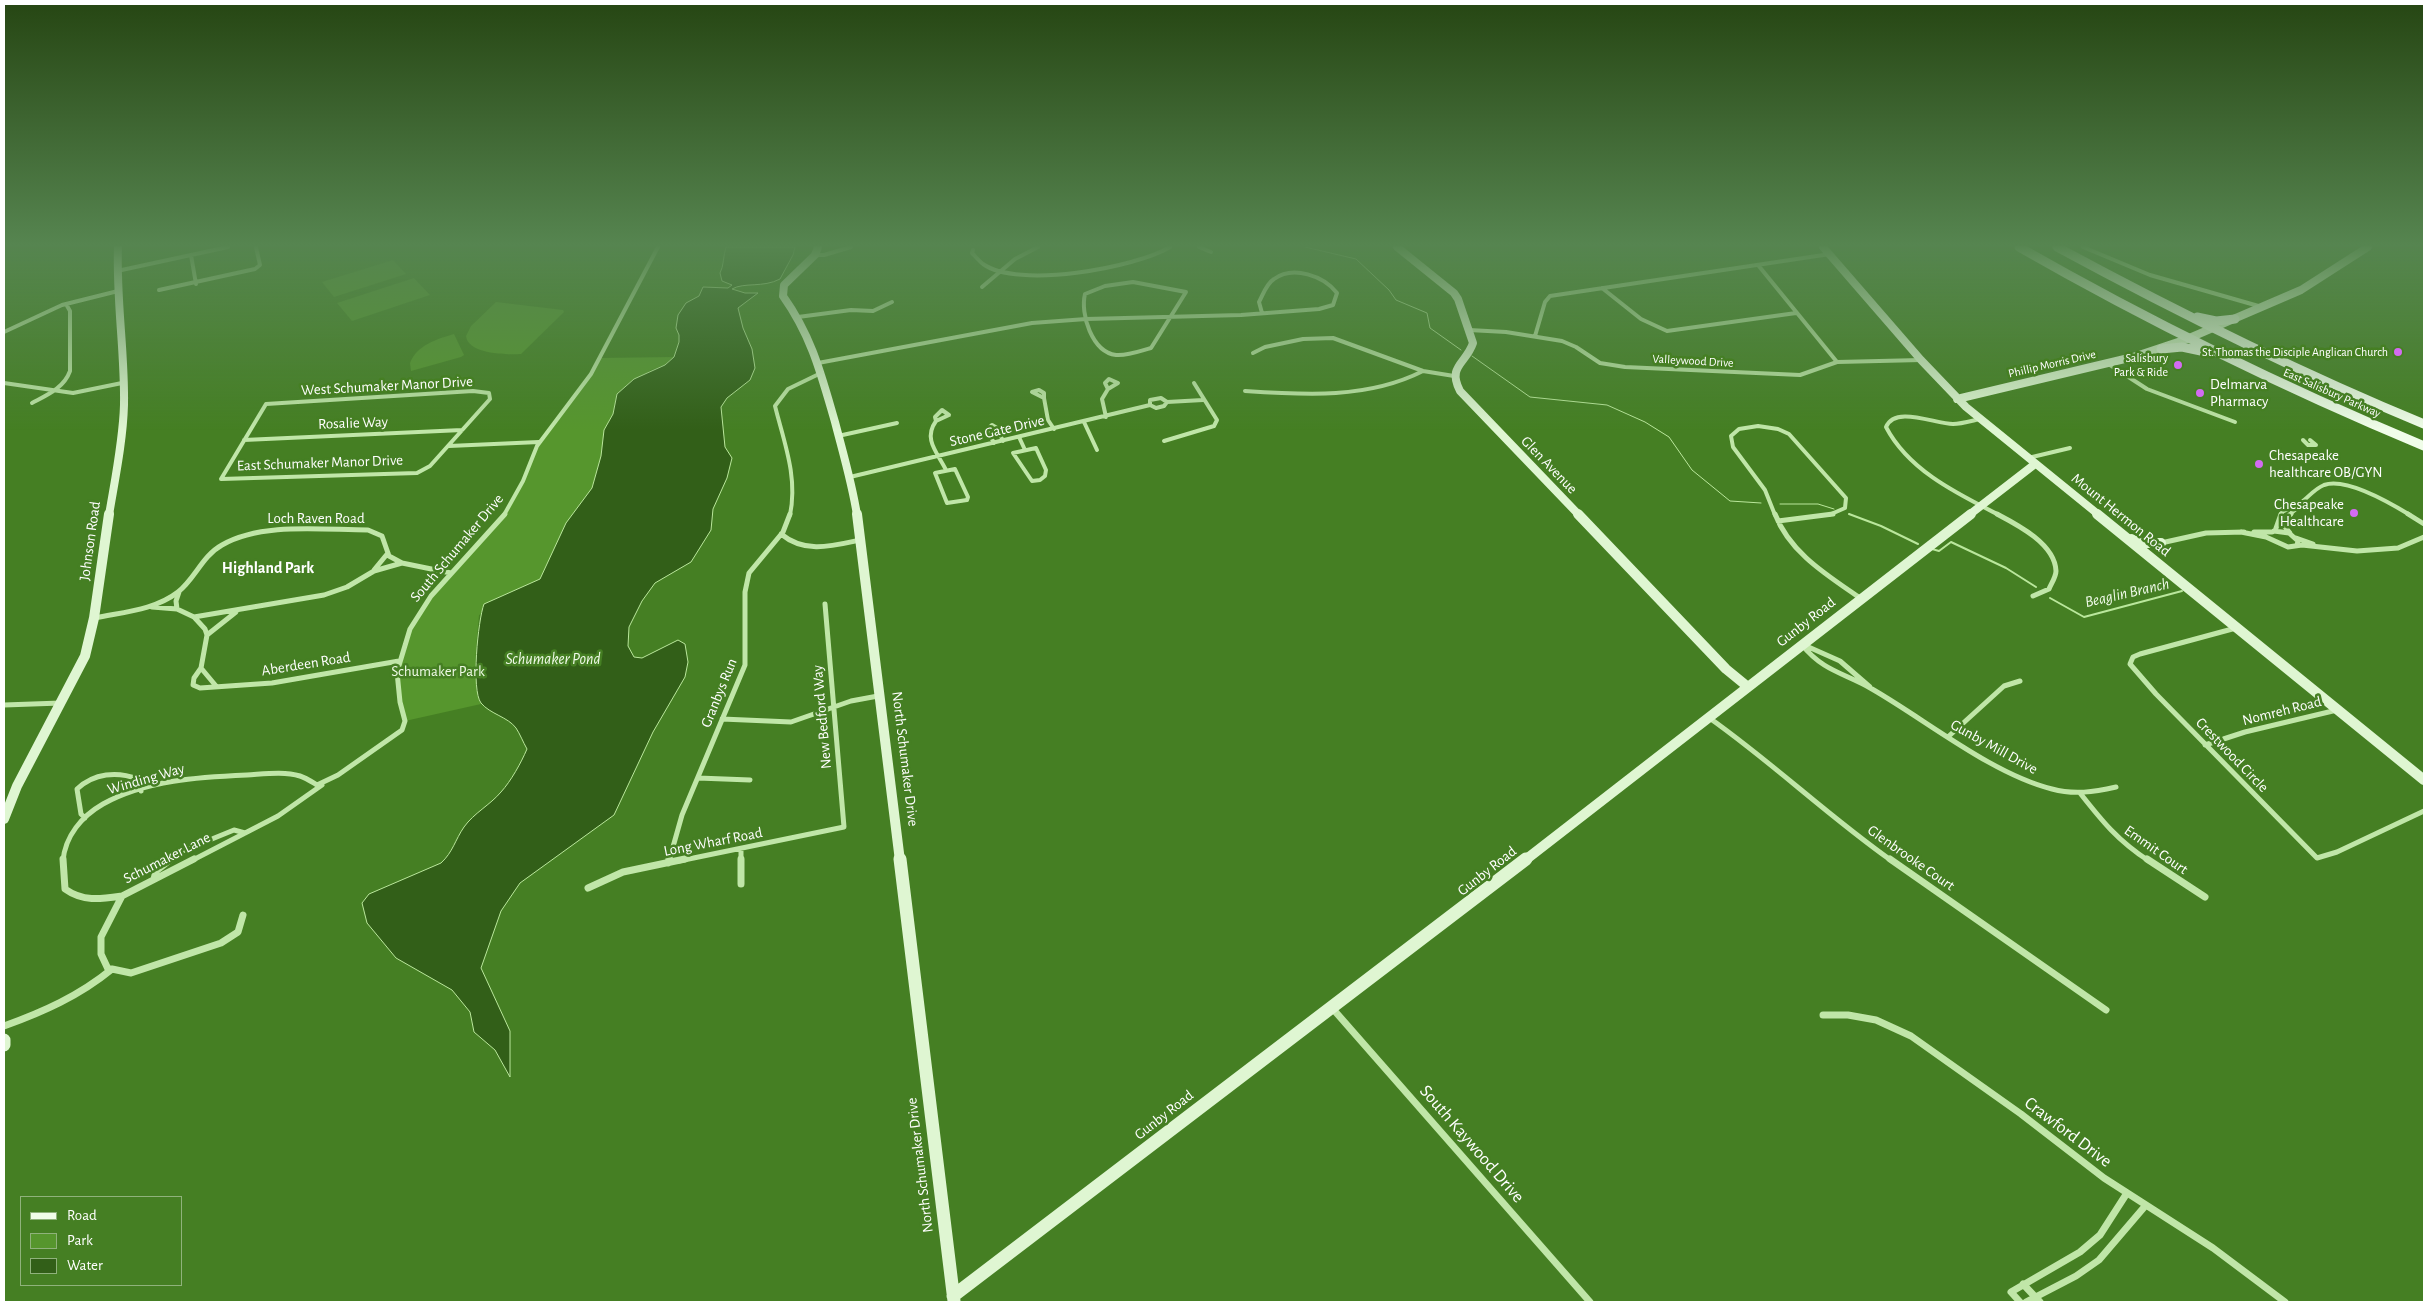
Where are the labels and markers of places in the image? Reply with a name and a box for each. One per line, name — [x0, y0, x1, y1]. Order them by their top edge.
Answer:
place label: St. Thomas the Disciple Anglican Church — [2202, 345, 2388, 359]
marker: St. Thomas the Disciple Anglican Church — [2392, 346, 2404, 358]
place label: Salisbury Park & Ride — [2114, 351, 2168, 379]
marker: Salisbury Park & Ride — [2172, 359, 2184, 371]
place label: Delmarva Pharmacy — [2210, 375, 2268, 410]
marker: Delmarva Pharmacy — [2194, 387, 2206, 399]
place label: Chesapeake healthcare OB/GYN — [2269, 446, 2383, 481]
marker: Chesapeake healthcare OB/GYN — [2253, 458, 2265, 470]
place label: Chesapeake Healthcare — [2274, 495, 2344, 530]
marker: Chesapeake Healthcare — [2348, 507, 2360, 519]

